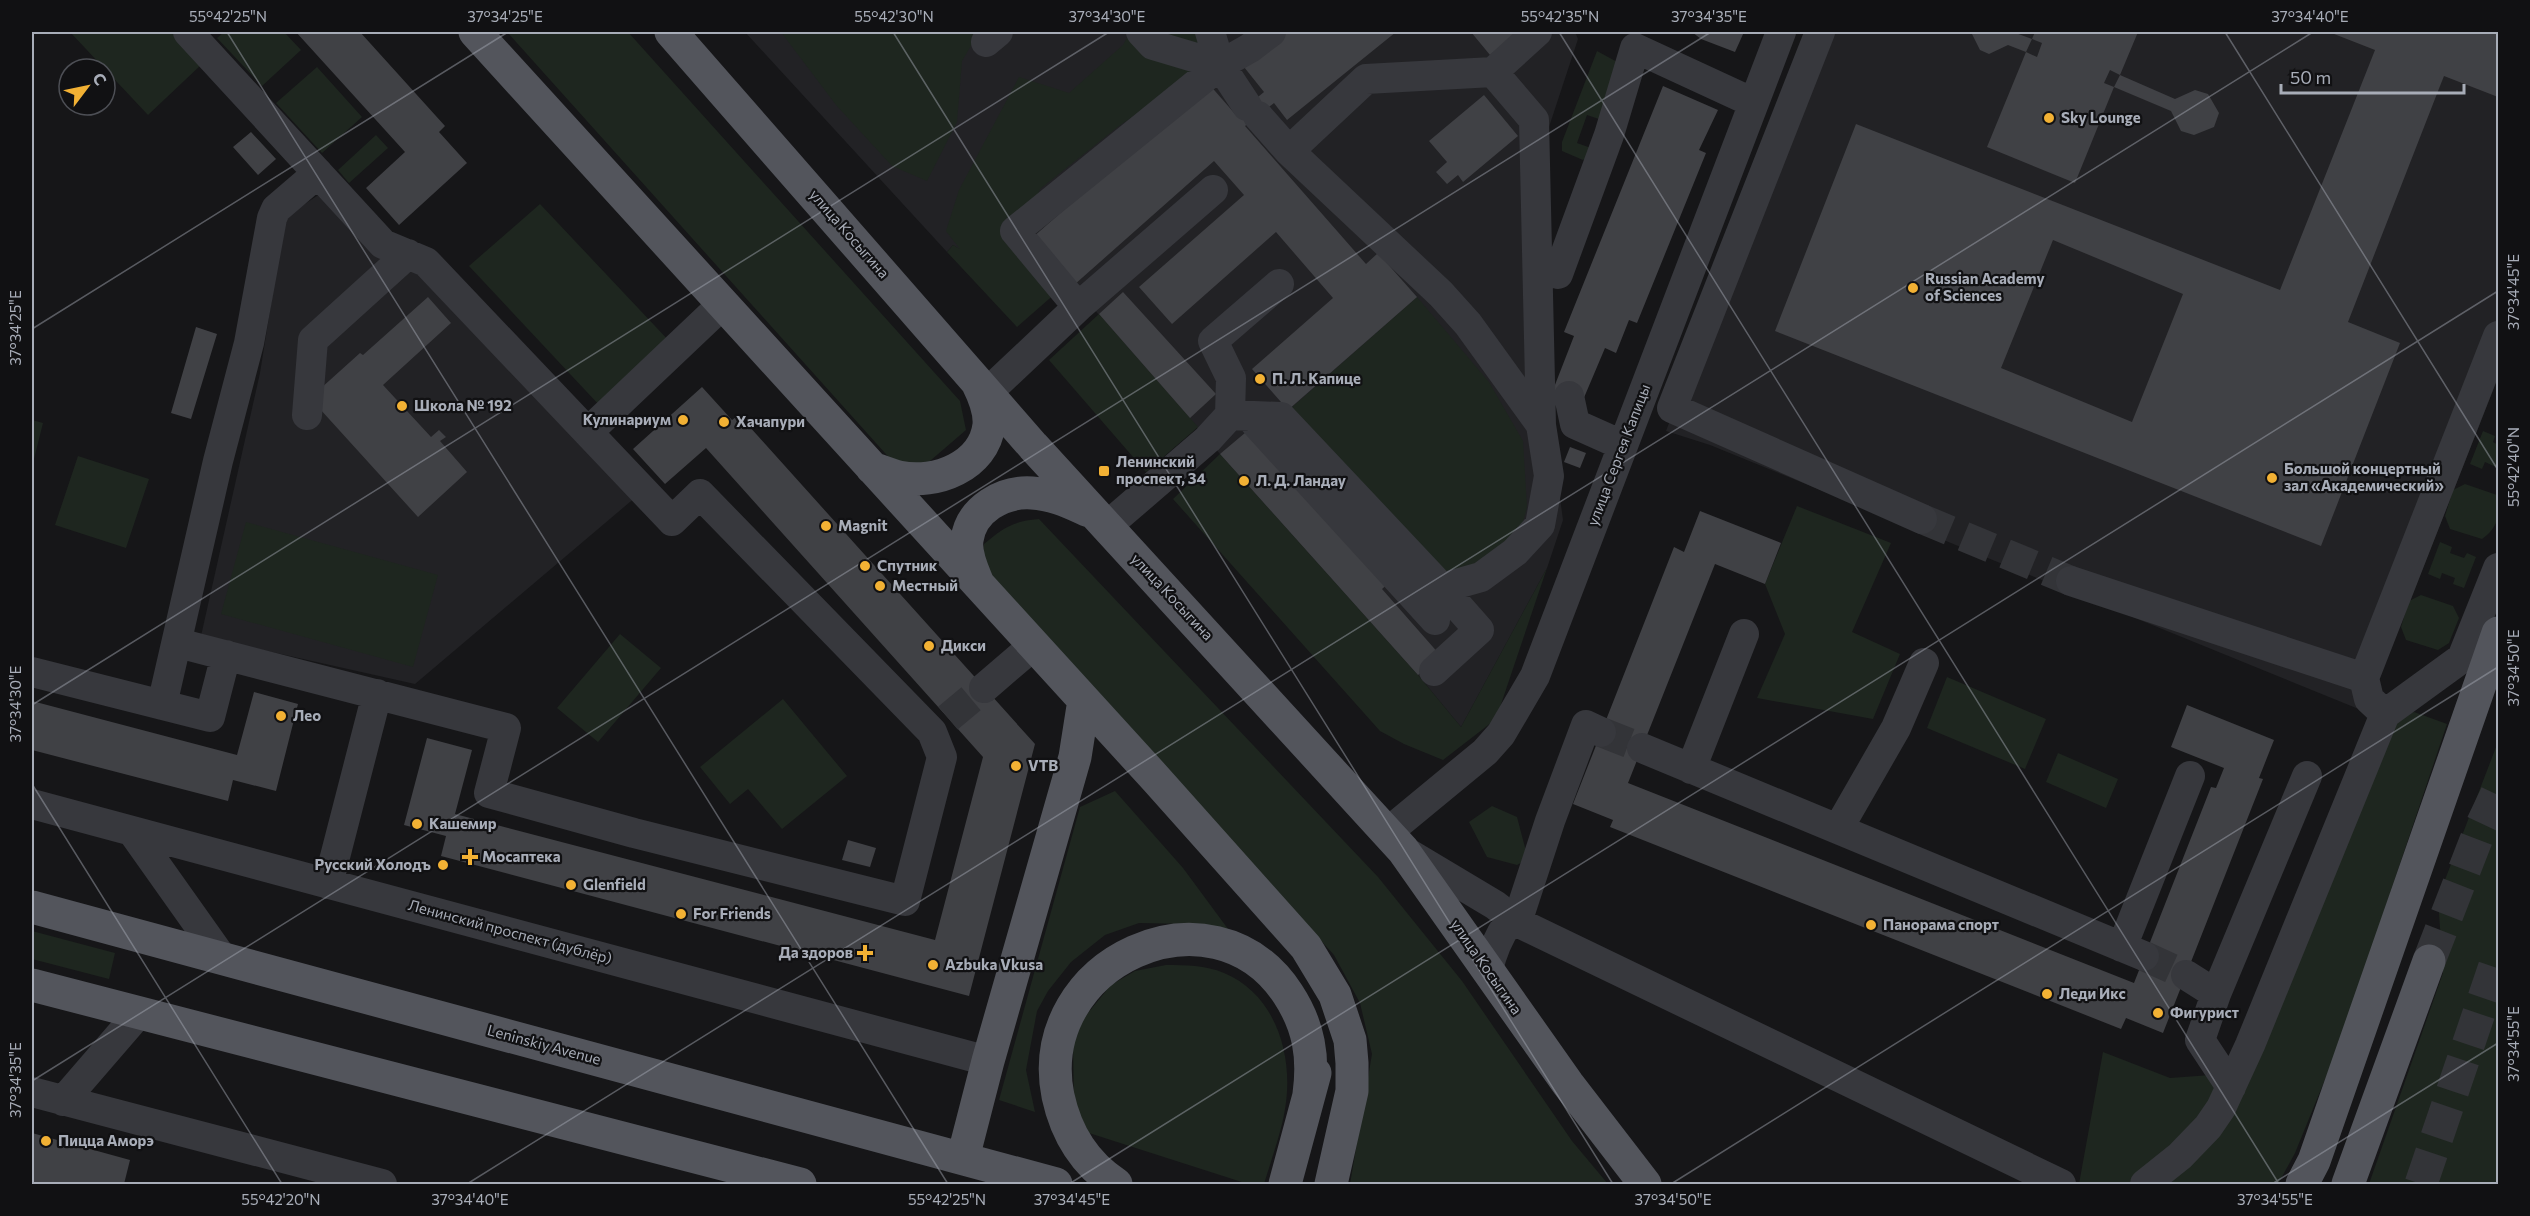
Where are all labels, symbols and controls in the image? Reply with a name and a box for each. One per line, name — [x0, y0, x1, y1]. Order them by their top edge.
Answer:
text: 55°42'25"N — [189, 7, 267, 25]
text: 37°34'25"E — [467, 7, 543, 25]
text: 55°42'30"N — [854, 7, 934, 25]
text: 37°34'30"E — [1068, 7, 1146, 25]
text: 55°42'35"N — [1521, 7, 1599, 25]
text: 37°34'35"E — [1671, 7, 1747, 25]
text: 37°34'40"E — [2271, 7, 2349, 25]
north arrow — [57, 57, 117, 117]
scale bar — [2281, 57, 2464, 95]
text: 50 m — [2290, 66, 2331, 88]
text: С — [89, 69, 111, 89]
place label: Sky Lounge — [2061, 108, 2141, 126]
marker: Sky Lounge — [2042, 111, 2056, 125]
street label: улица Косыгина — [806, 185, 893, 282]
text: 37°34'45"E — [2504, 254, 2522, 330]
place label: Russian Academy of Sciences — [1925, 269, 2045, 304]
marker: Russian Academy of Sciences — [1906, 281, 1920, 295]
text: 37°34'25"E — [6, 290, 24, 366]
place label: П. Л. Капице — [1272, 369, 1361, 387]
marker: П. Л. Капице — [1253, 372, 1267, 386]
street label: улица Сергея Капицы — [1583, 381, 1653, 528]
place label: Школа № 192 — [414, 396, 512, 414]
marker: Школа № 192 — [395, 399, 409, 413]
place label: Кулинариум — [583, 410, 671, 428]
place label: Хачапури — [736, 412, 805, 430]
marker: Кулинариум — [676, 413, 690, 427]
marker: Хачапури — [717, 415, 731, 429]
text: 55°42'40"N — [2504, 427, 2522, 507]
place label: Ленинский проспект, 34 — [1116, 452, 1206, 487]
place label: Большой концертный зал «Академический» — [2284, 459, 2444, 494]
marker: Ленинский проспект, 34 — [1097, 464, 1111, 478]
place label: Л. Д. Ландау — [1256, 471, 1347, 489]
marker: Большой концертный зал «Академический» — [2265, 471, 2279, 485]
marker: Л. Д. Ландау — [1237, 474, 1251, 488]
place label: Magnit — [838, 516, 888, 534]
marker: Magnit — [819, 519, 833, 533]
street label: улица Косыгина — [1128, 549, 1218, 643]
place label: Спутник — [877, 556, 938, 574]
marker: Спутник — [858, 559, 872, 573]
place label: Местный — [892, 576, 958, 594]
marker: Местный — [873, 579, 887, 593]
text: 37°34'50"E — [2504, 629, 2522, 707]
place label: Дикси — [941, 636, 986, 654]
marker: Дикси — [922, 639, 936, 653]
text: 37°34'30"E — [6, 665, 24, 743]
place label: Лео — [293, 706, 321, 724]
marker: Лео — [274, 709, 288, 723]
place label: VTB — [1028, 756, 1058, 774]
marker: VTB — [1009, 759, 1023, 773]
place label: Кашемир — [429, 814, 497, 832]
marker: Кашемир — [410, 817, 424, 831]
place label: Мосаптека — [482, 847, 561, 865]
marker: Мосаптека — [463, 850, 477, 864]
place label: Русский Холодъ — [314, 855, 431, 873]
marker: Русский Холодъ — [436, 858, 450, 872]
place label: Glenfield — [583, 875, 646, 893]
marker: Glenfield — [564, 878, 578, 892]
street label: Ленинский проспект (дублёр) — [406, 895, 614, 967]
place label: For Friends — [693, 904, 771, 922]
marker: For Friends — [674, 907, 688, 921]
street label: улица Косыгина — [1447, 915, 1526, 1018]
place label: Панорама спорт — [1883, 915, 1999, 933]
marker: Панорама спорт — [1864, 918, 1878, 932]
place label: Да здоров — [779, 943, 853, 961]
marker: Да здоров — [858, 946, 872, 960]
place label: Azbuka Vkusa — [945, 955, 1043, 973]
marker: Azbuka Vkusa — [926, 958, 940, 972]
place label: Леди Икс — [2059, 984, 2126, 1002]
marker: Леди Икс — [2040, 987, 2054, 1001]
place label: Фигурист — [2170, 1003, 2239, 1021]
marker: Фигурист — [2151, 1006, 2165, 1020]
text: 37°34'55"E — [2504, 1006, 2522, 1082]
street label: Leninskiy Avenue — [485, 1020, 603, 1068]
text: 37°34'35"E — [6, 1042, 24, 1118]
place label: Пицца Аморэ — [58, 1131, 154, 1149]
marker: Пицца Аморэ — [39, 1134, 53, 1148]
text: 55°42'20"N — [241, 1190, 321, 1208]
text: 37°34'40"E — [431, 1190, 509, 1208]
text: 55°42'25"N — [908, 1190, 986, 1208]
text: 37°34'45"E — [1034, 1190, 1110, 1208]
text: 37°34'50"E — [1634, 1190, 1712, 1208]
text: 37°34'55"E — [2237, 1190, 2313, 1208]

